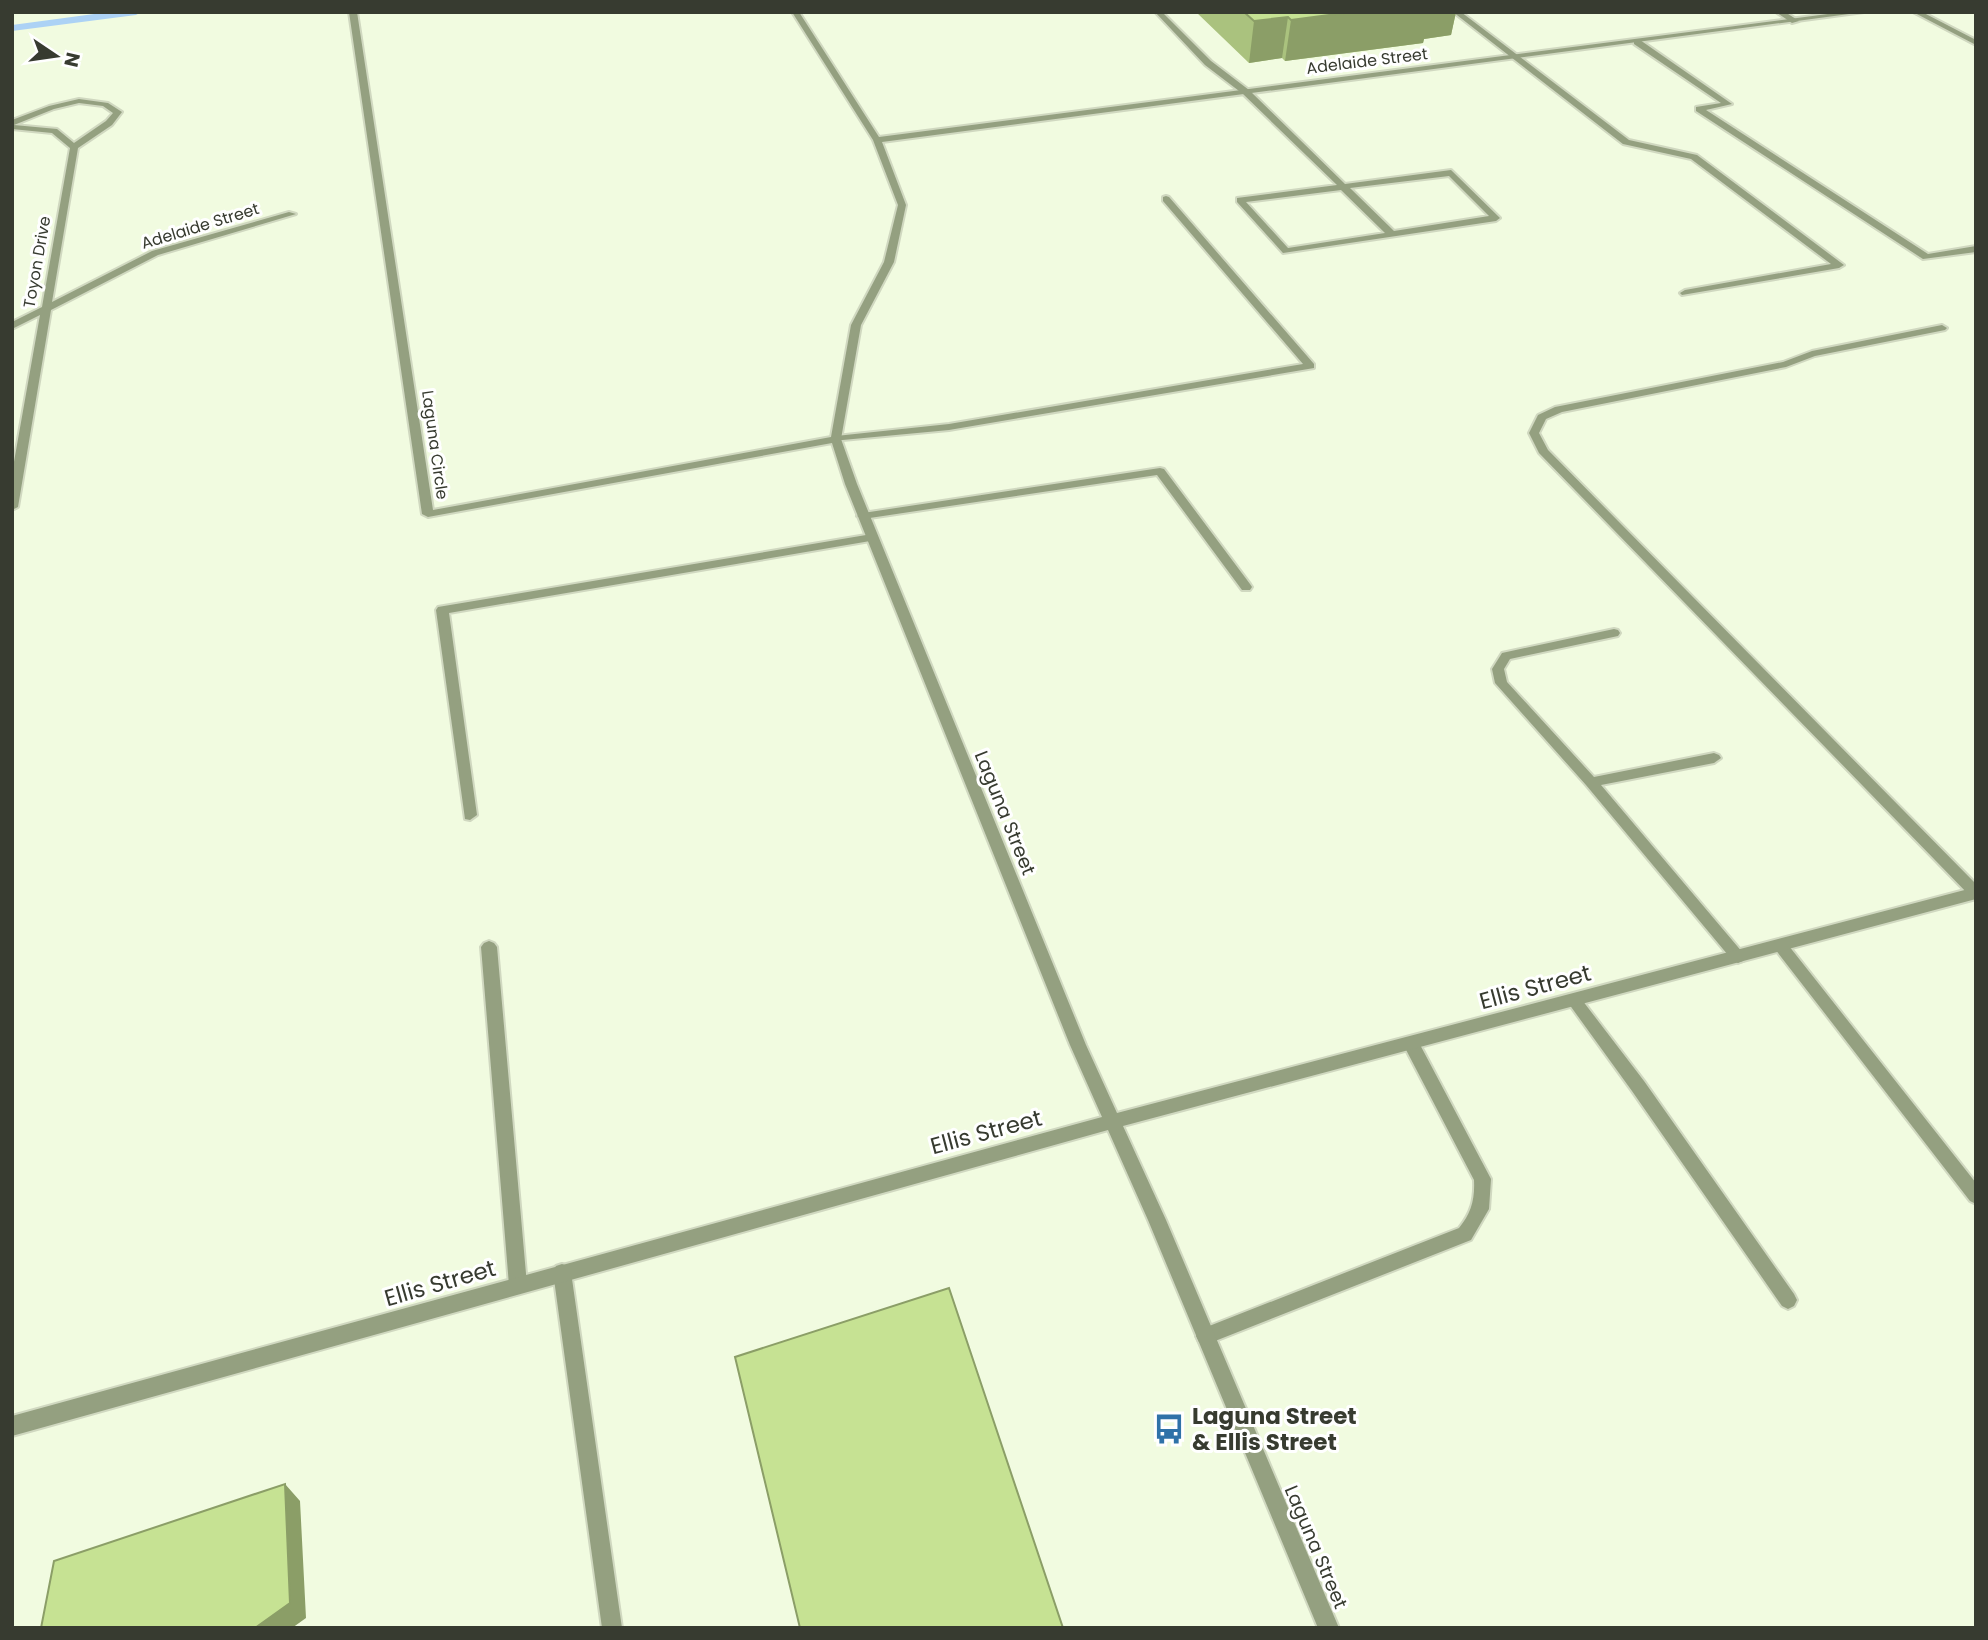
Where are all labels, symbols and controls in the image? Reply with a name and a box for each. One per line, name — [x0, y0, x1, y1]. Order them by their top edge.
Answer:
north arrow — [21, 21, 91, 91]
street label: Adelaide Street — [1305, 42, 1429, 80]
text: N — [57, 50, 87, 70]
street label: Adelaide Street — [138, 197, 262, 255]
street label: Toyon Drive — [18, 214, 56, 310]
street label: Laguna Circle — [416, 389, 454, 501]
street label: Laguna Street — [968, 747, 1042, 879]
street label: Ellis Street — [1476, 957, 1594, 1017]
street label: Ellis Street — [927, 1102, 1045, 1162]
street label: Ellis Street — [381, 1252, 499, 1314]
place label: Laguna Street & Ellis Street — [1192, 1400, 1357, 1458]
bus stop icon: Laguna Street & Ellis Street — [1152, 1412, 1186, 1446]
street label: Laguna Street — [1278, 1481, 1354, 1613]

